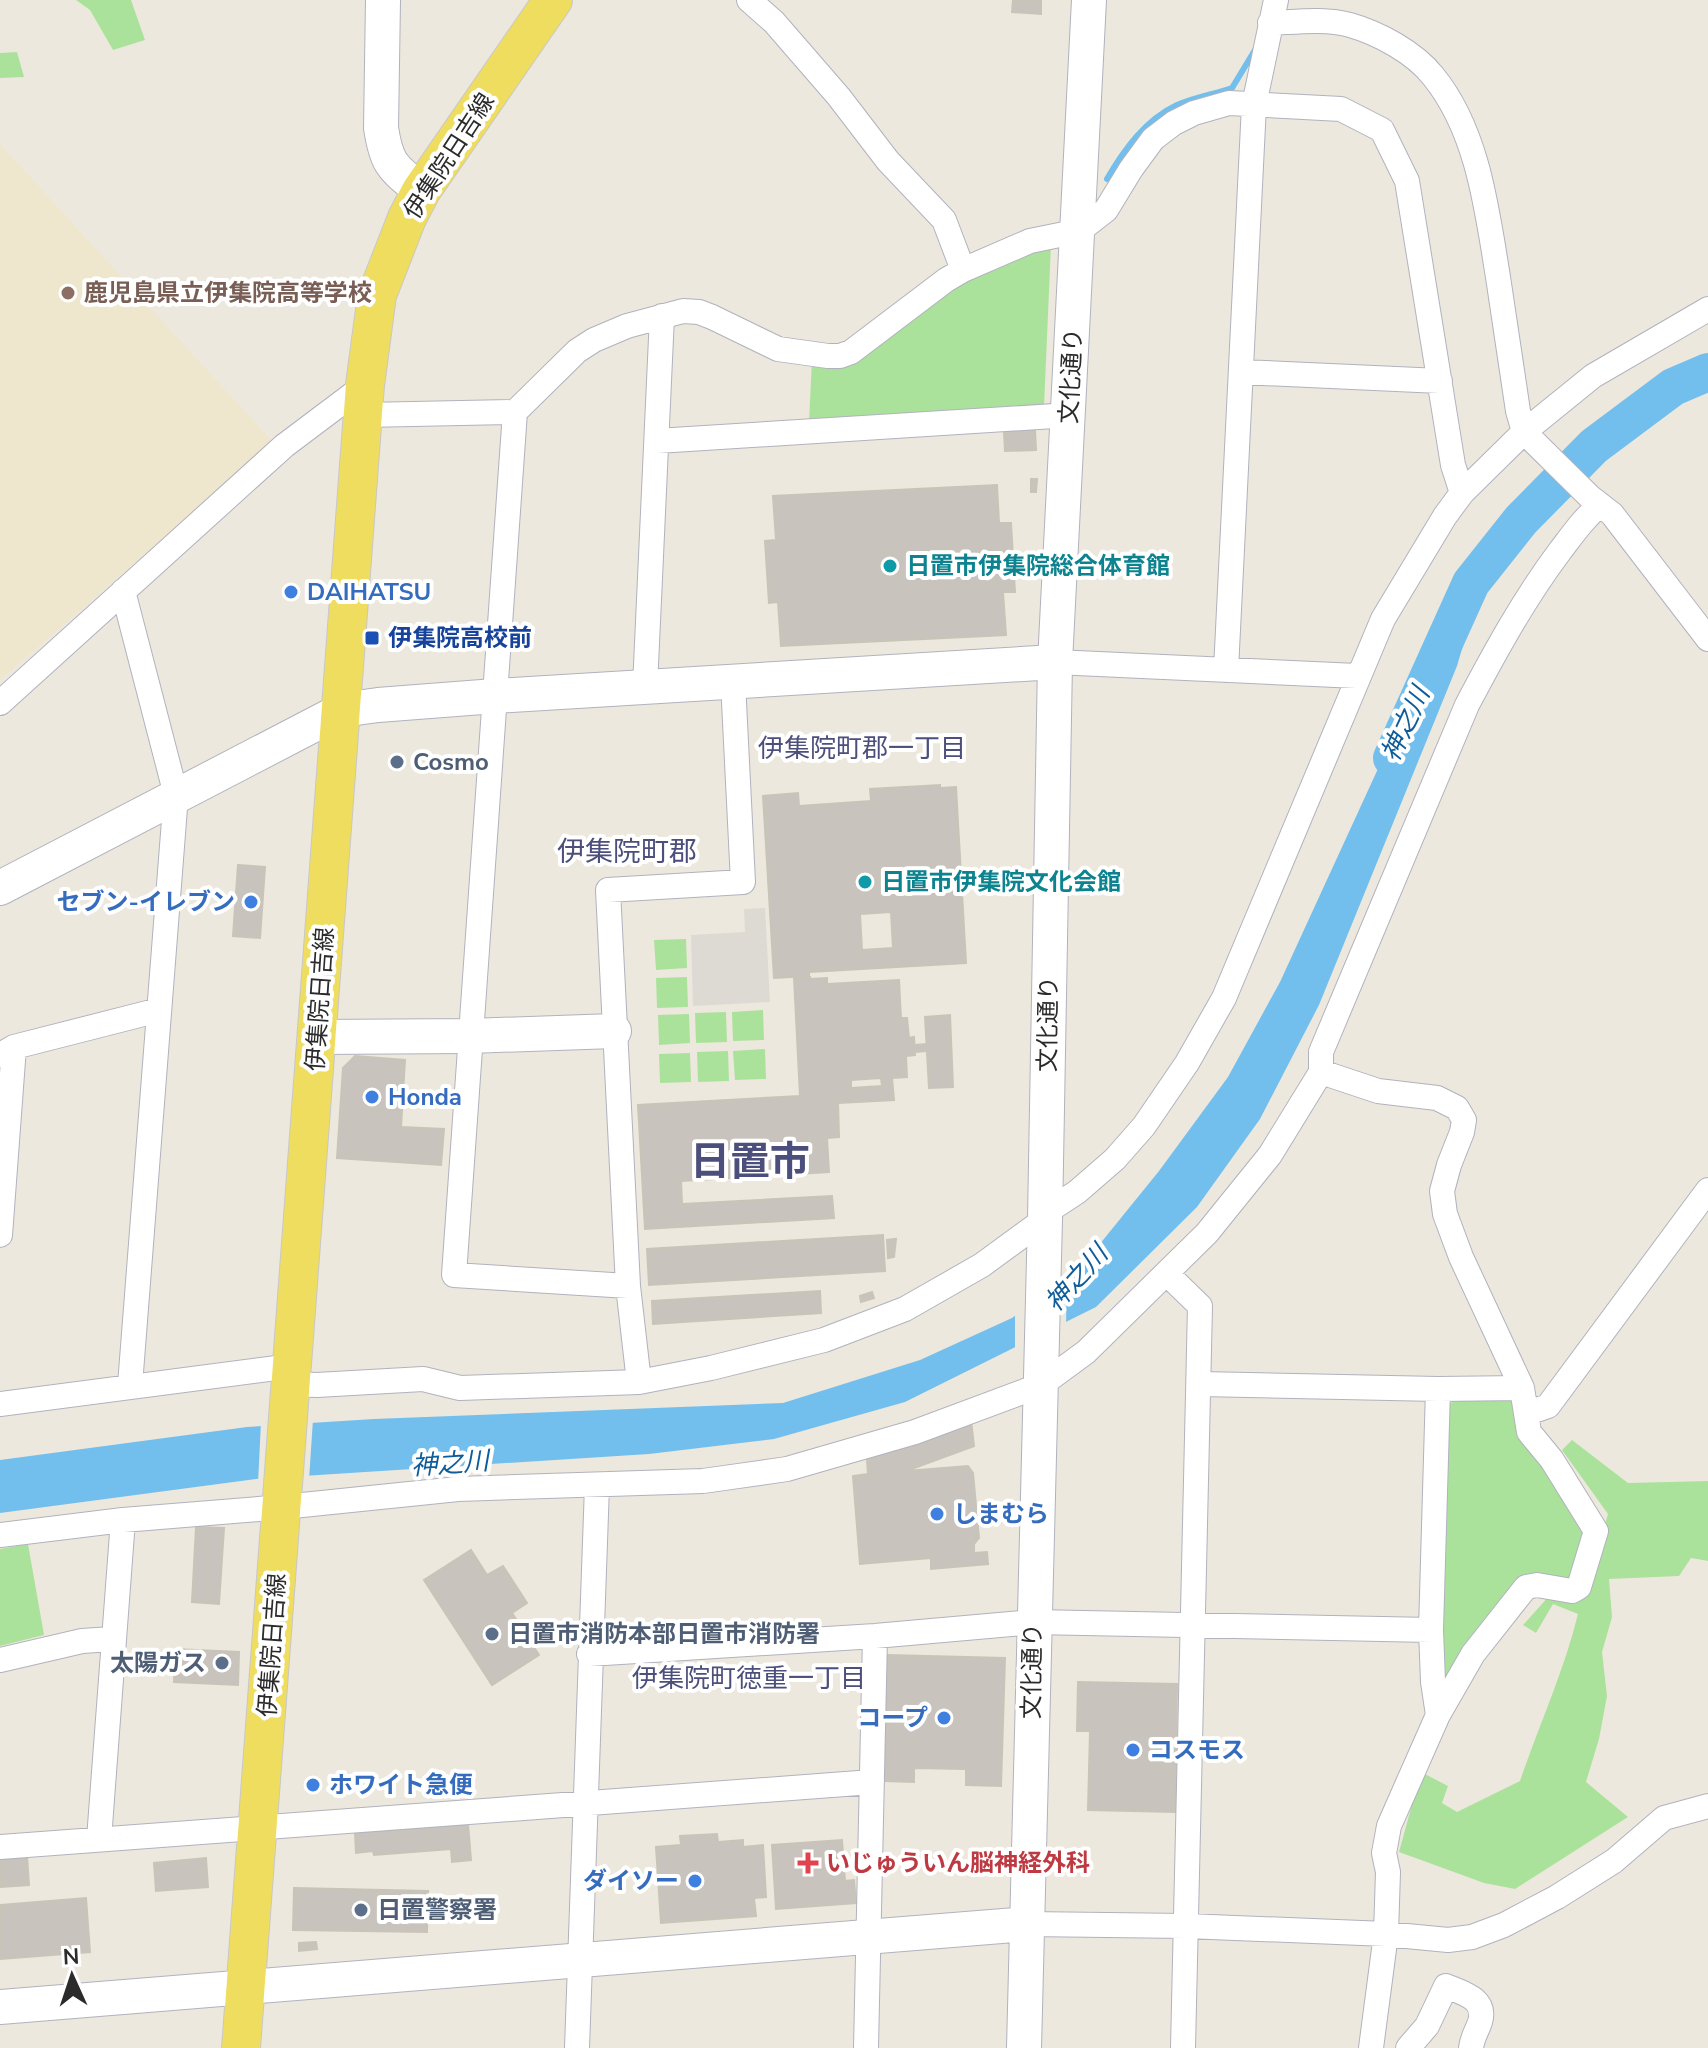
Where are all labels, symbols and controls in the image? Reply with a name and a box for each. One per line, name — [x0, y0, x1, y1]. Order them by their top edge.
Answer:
street label: 伊集院日吉線 — [396, 87, 502, 225]
place label: 鹿児島県立伊集院高等学校 — [84, 277, 372, 309]
marker: 鹿児島県立伊集院高等学校 — [59, 284, 77, 302]
street label: 文化通り — [1053, 327, 1089, 425]
place label: 日置市伊集院総合体育館 — [906, 550, 1170, 582]
marker: 日置市伊集院総合体育館 — [881, 557, 899, 575]
place label: DAIHATSU — [307, 576, 431, 608]
marker: DAIHATSU — [282, 583, 300, 601]
place label: 伊集院高校前 — [388, 622, 532, 654]
marker: 伊集院高校前 — [363, 629, 381, 647]
water label: 神之川 — [1373, 679, 1439, 767]
district label: 伊集院町郡一丁目 — [758, 731, 966, 766]
place label: Cosmo — [413, 746, 489, 778]
marker: Cosmo — [388, 753, 406, 771]
district label: 伊集院町郡 — [557, 833, 697, 871]
place label: 日置市伊集院文化会館 — [881, 866, 1121, 898]
marker: 日置市伊集院文化会館 — [856, 873, 874, 891]
place label: セブン-イレブン — [57, 886, 235, 918]
marker: セブン-イレブン — [242, 893, 260, 911]
street label: 伊集院日吉線 — [299, 926, 341, 1072]
street label: 文化通り — [1031, 976, 1065, 1072]
place label: Honda — [388, 1081, 462, 1113]
marker: Honda — [363, 1088, 381, 1106]
district label: 日置市 — [690, 1135, 810, 1189]
water label: 神之川 — [1037, 1235, 1117, 1319]
water label: 神之川 — [410, 1443, 493, 1484]
place label: しまむら — [953, 1498, 1049, 1530]
marker: しまむら — [928, 1505, 946, 1523]
street label: 伊集院日吉線 — [251, 1572, 293, 1718]
place label: 日置市消防本部日置市消防署 — [508, 1618, 820, 1650]
street label: 文化通り — [1015, 1623, 1049, 1719]
marker: 日置市消防本部日置市消防署 — [483, 1625, 501, 1643]
place label: 太陽ガス — [110, 1647, 206, 1679]
marker: 太陽ガス — [213, 1654, 231, 1672]
district label: 伊集院町徳重一丁目 — [632, 1661, 866, 1696]
place label: コープ — [857, 1702, 928, 1734]
marker: コープ — [935, 1709, 953, 1727]
place label: コスモス — [1149, 1734, 1245, 1766]
marker: コスモス — [1124, 1741, 1142, 1759]
place label: ホワイト急便 — [329, 1769, 473, 1801]
marker: ホワイト急便 — [304, 1776, 322, 1794]
place label: いじゅういん脳神経外科 — [826, 1847, 1090, 1879]
marker: いじゅういん脳神経外科 — [797, 1852, 819, 1874]
place label: ダイソー — [583, 1865, 679, 1897]
marker: ダイソー — [686, 1872, 704, 1890]
place label: 日置警察署 — [377, 1894, 497, 1926]
marker: 日置警察署 — [352, 1901, 370, 1919]
north arrow — [32, 1936, 112, 2016]
text: N — [62, 1942, 80, 1972]

